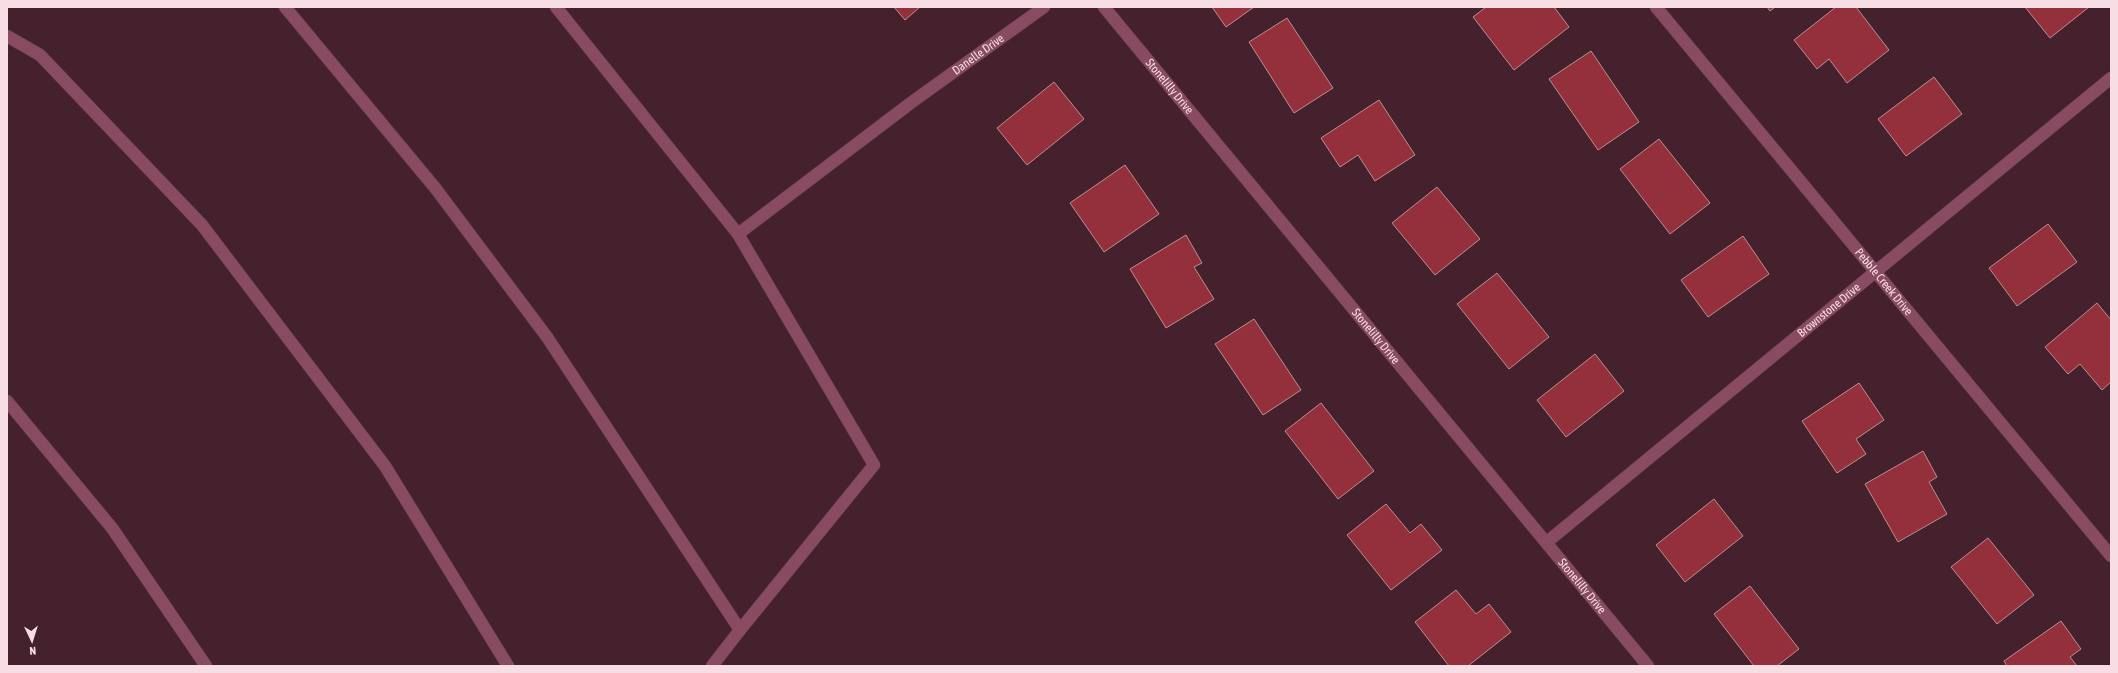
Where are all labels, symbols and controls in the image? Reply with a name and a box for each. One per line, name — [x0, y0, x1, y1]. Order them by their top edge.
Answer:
street label: Danelle Drive — [950, 31, 1007, 78]
street label: Stonelilly Drive — [1143, 56, 1196, 117]
street label: Pebble Creek Drive — [1852, 246, 1916, 318]
street label: Brownstone Drive — [1795, 280, 1863, 340]
street label: Stonelilly Drive — [1349, 306, 1403, 367]
street label: Stonelilly Drive — [1555, 556, 1609, 617]
north arrow — [12, 621, 52, 661]
text: N — [29, 645, 36, 657]

